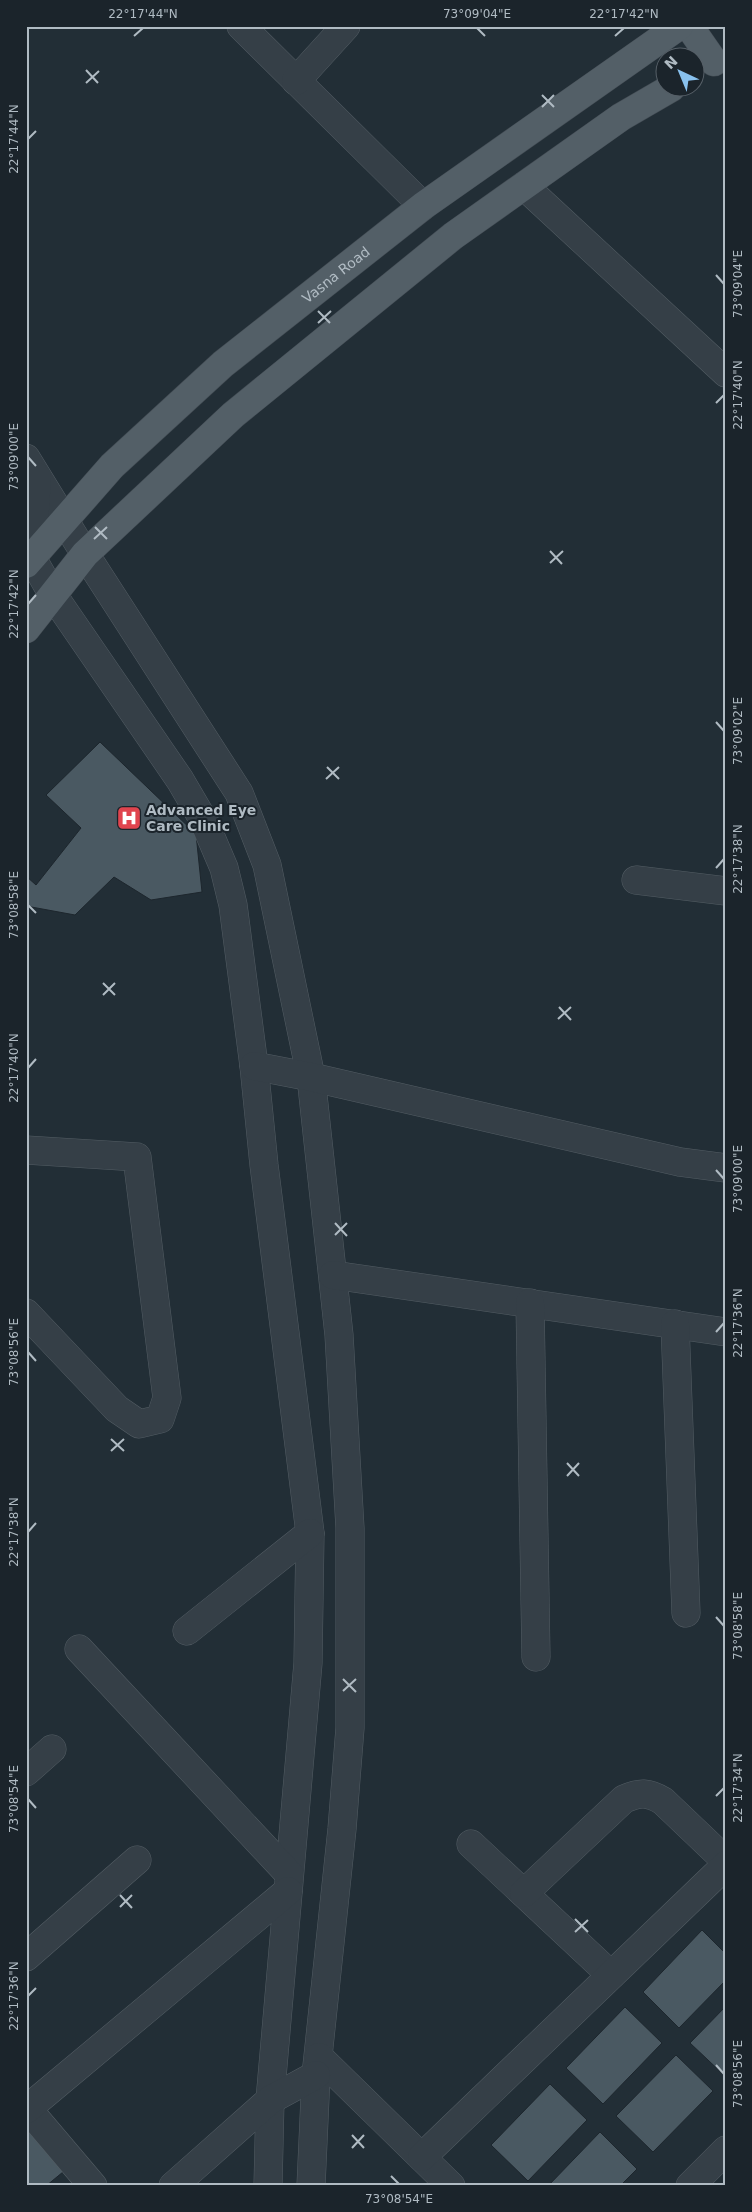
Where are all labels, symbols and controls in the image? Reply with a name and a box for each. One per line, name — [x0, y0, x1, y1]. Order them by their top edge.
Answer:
text: 22°17'44"N — [108, 7, 178, 21]
text: 73°09'04"E — [443, 7, 511, 21]
text: 22°17'42"N — [589, 7, 659, 21]
north arrow — [654, 48, 704, 98]
text: N — [661, 53, 681, 72]
text: 22°17'44"N — [7, 104, 21, 174]
street label: Vasna Road — [299, 243, 373, 306]
text: 73°09'04"E — [731, 250, 745, 318]
text: 22°17'40"N — [731, 360, 745, 430]
text: 73°09'00"E — [7, 423, 21, 491]
text: 22°17'42"N — [7, 569, 21, 639]
text: 73°09'02"E — [731, 697, 745, 765]
place label: Advanced Eye Care Clinic — [146, 802, 256, 834]
hospital icon: Advanced Eye Care Clinic — [116, 805, 142, 831]
text: 22°17'38"N — [731, 824, 745, 894]
text: 73°08'58"E — [7, 871, 21, 939]
text: 22°17'40"N — [7, 1033, 21, 1103]
text: 73°09'00"E — [731, 1145, 745, 1213]
text: 22°17'36"N — [731, 1288, 745, 1358]
text: 73°08'56"E — [7, 1318, 21, 1386]
text: 22°17'38"N — [7, 1497, 21, 1567]
text: 73°08'58"E — [731, 1592, 745, 1660]
text: 22°17'34"N — [731, 1753, 745, 1823]
text: 73°08'54"E — [7, 1765, 21, 1833]
text: 22°17'36"N — [7, 1961, 21, 2031]
text: 73°08'56"E — [731, 2040, 745, 2108]
text: 73°08'54"E — [365, 2192, 433, 2206]

